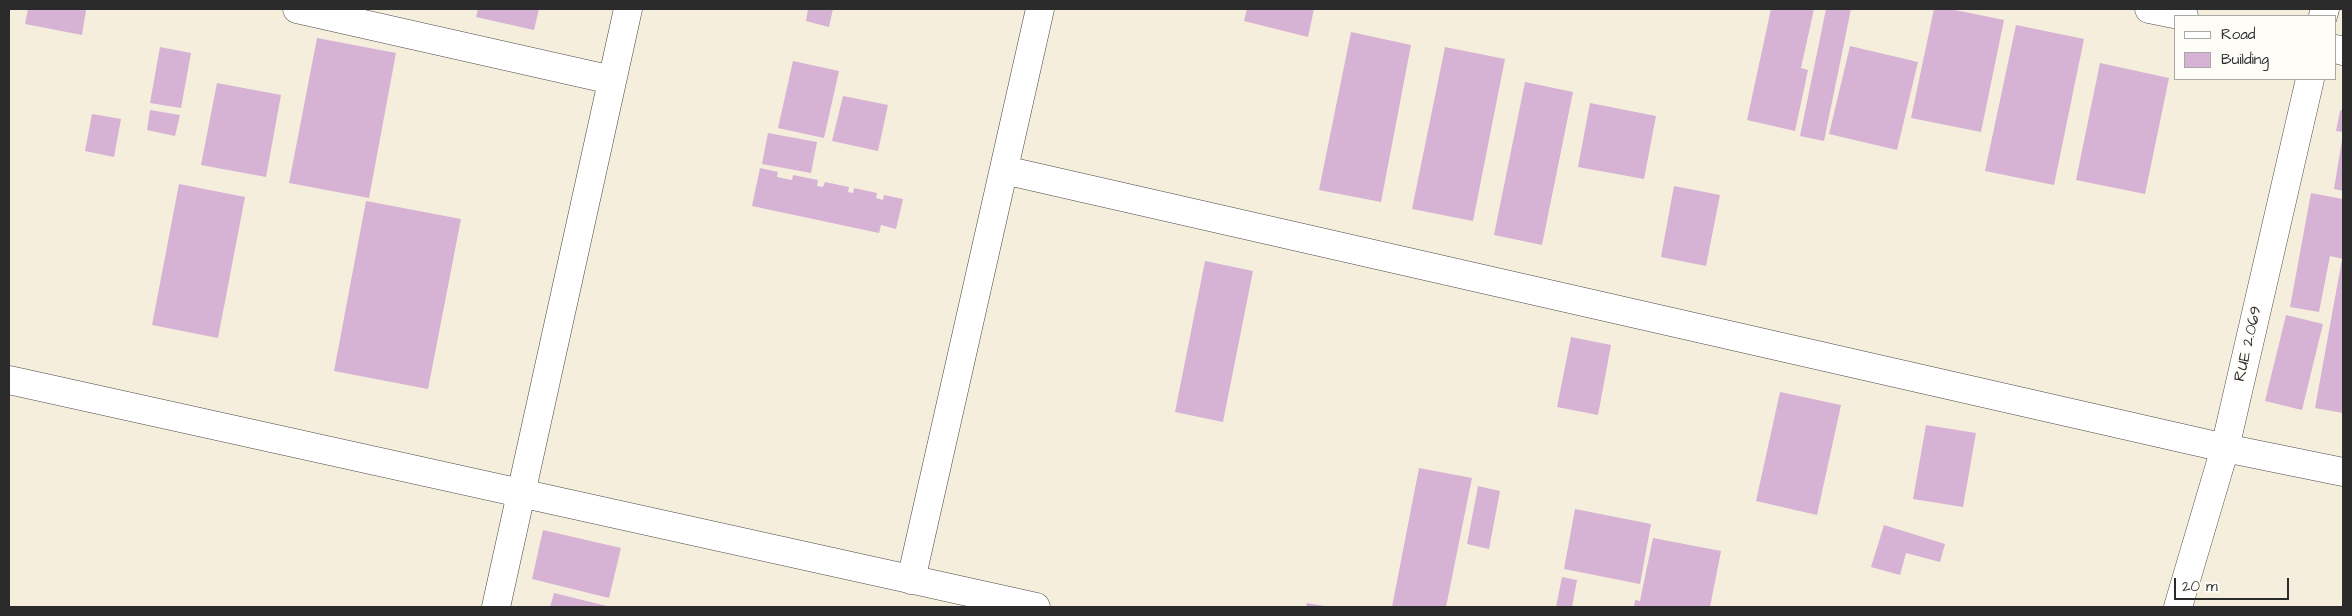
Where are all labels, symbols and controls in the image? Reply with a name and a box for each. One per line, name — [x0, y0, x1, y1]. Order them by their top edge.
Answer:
legend — [2174, 15, 2337, 80]
text: Road — [2221, 24, 2255, 45]
text: Building — [2221, 49, 2269, 70]
street label: RUE 2.069 — [2231, 304, 2267, 384]
scale bar — [2177, 568, 2292, 600]
text: 20 m — [2182, 576, 2218, 597]

